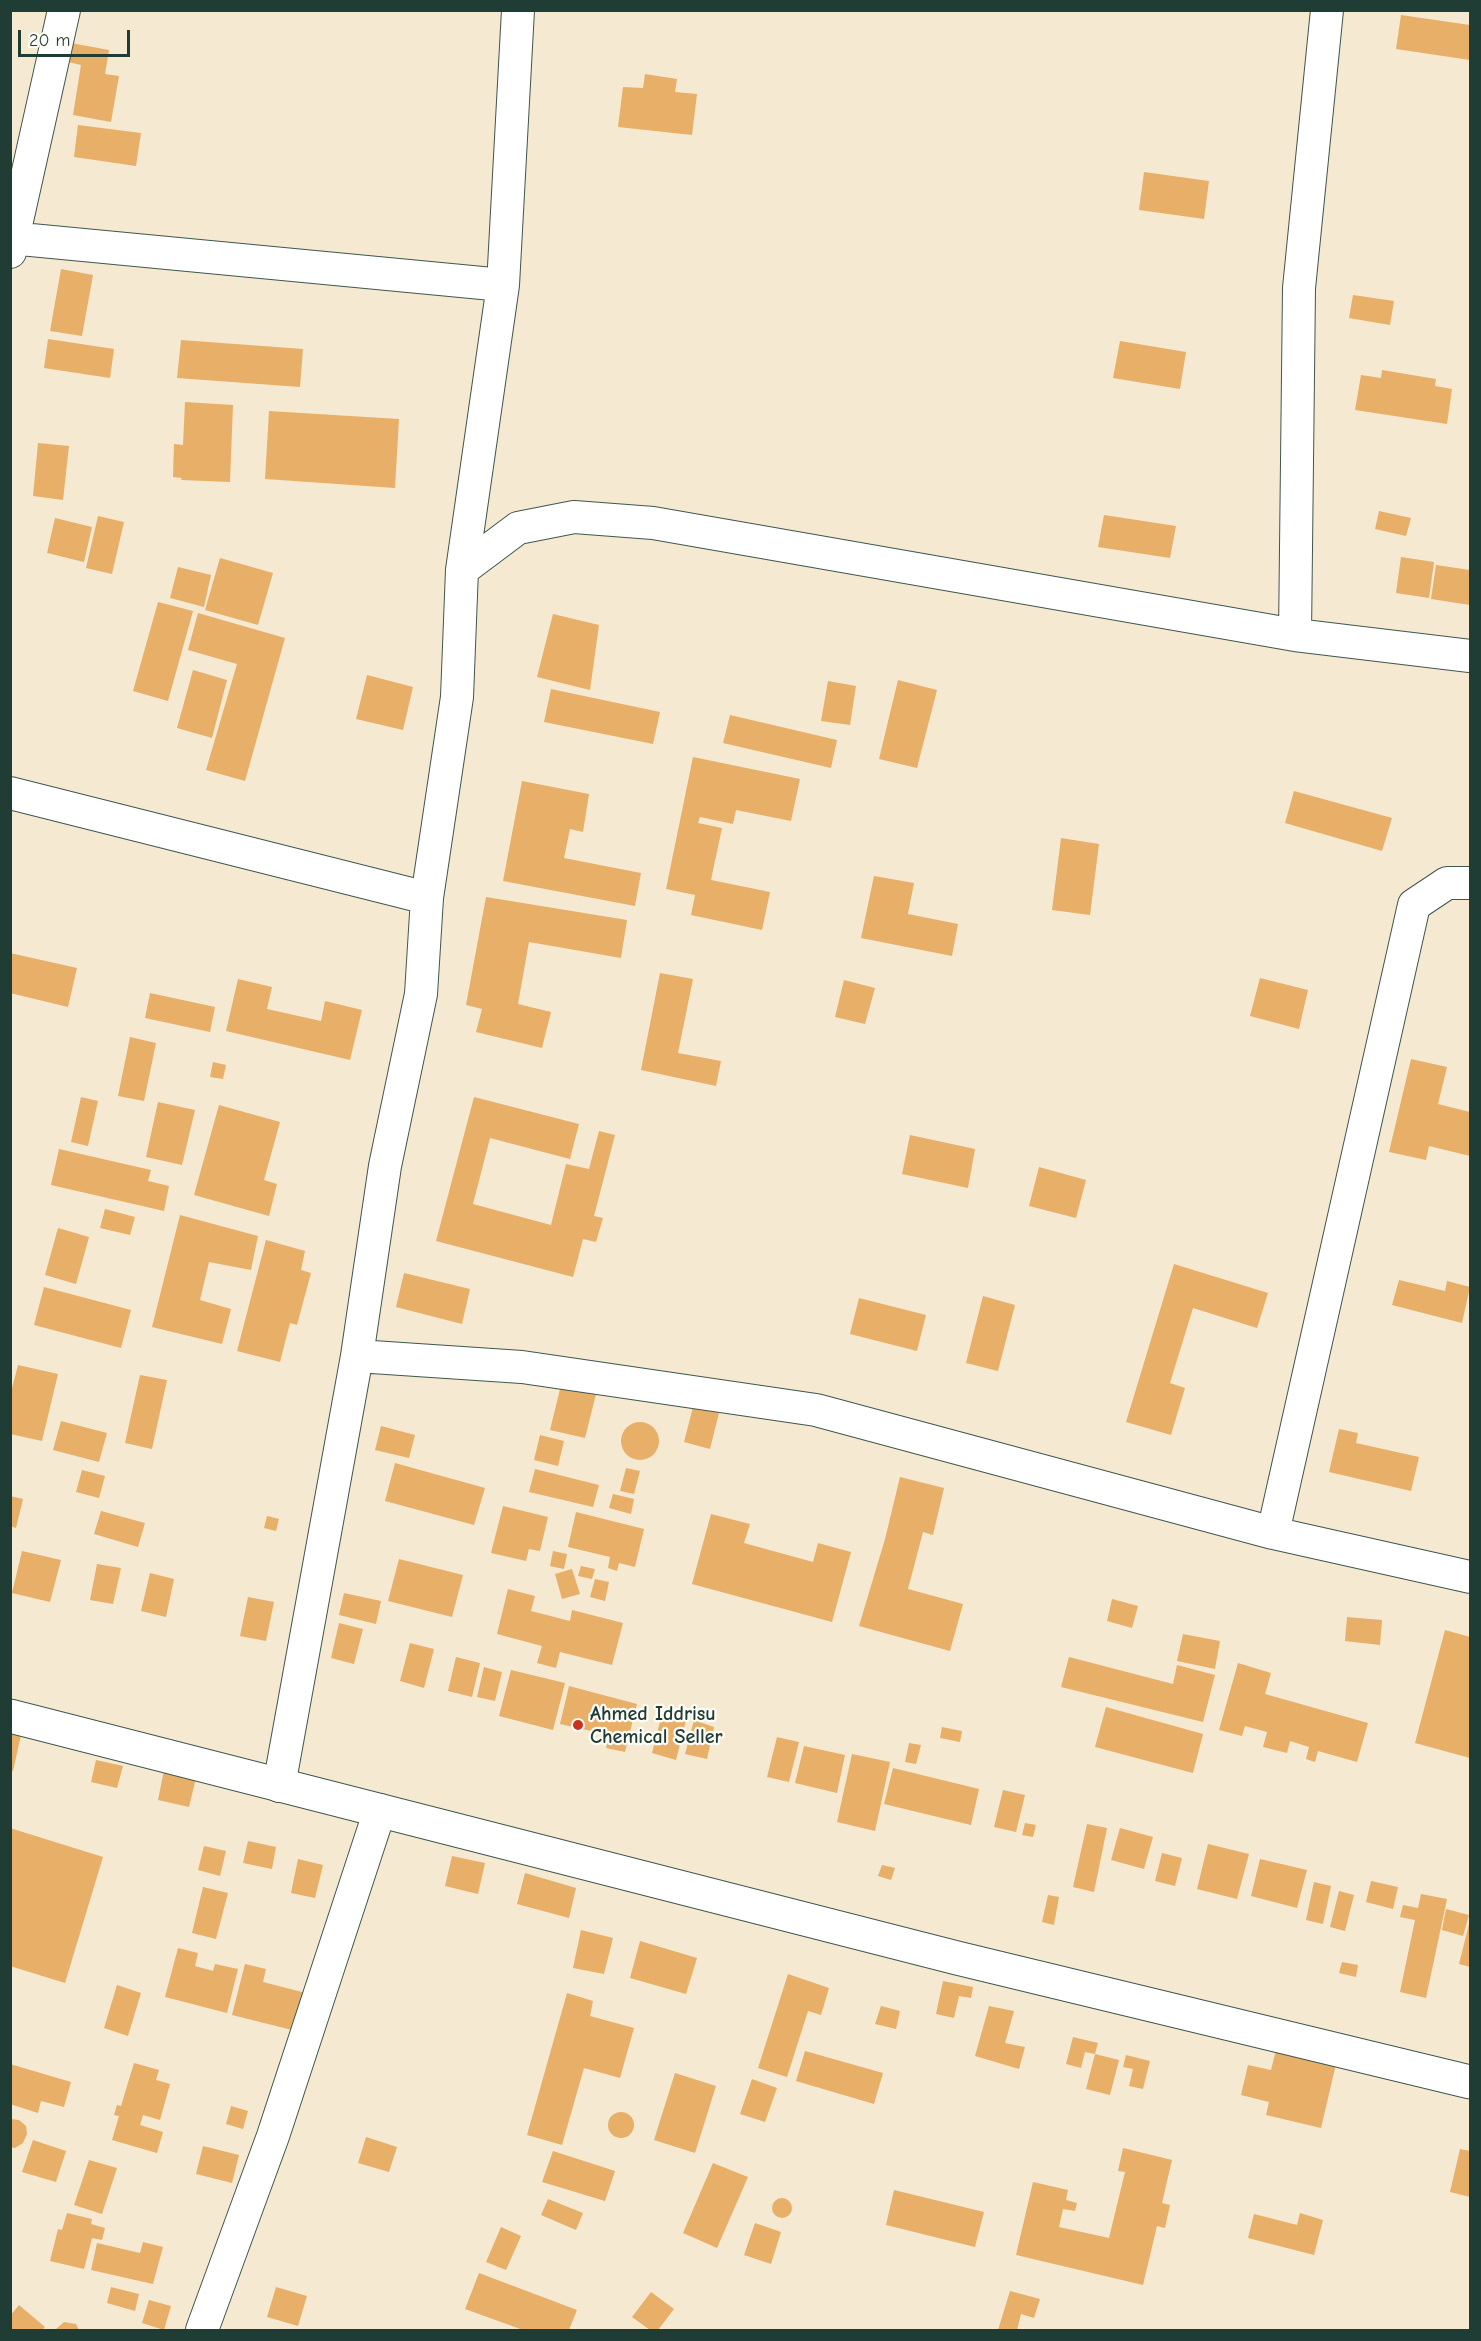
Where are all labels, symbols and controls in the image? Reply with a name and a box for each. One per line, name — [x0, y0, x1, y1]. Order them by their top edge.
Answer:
scale bar — [21, 18, 134, 56]
text: 20 m — [29, 30, 70, 51]
place label: Ahmed Iddrisu Chemical Seller — [590, 1702, 723, 1749]
marker: Ahmed Iddrisu Chemical Seller — [571, 1718, 585, 1732]

